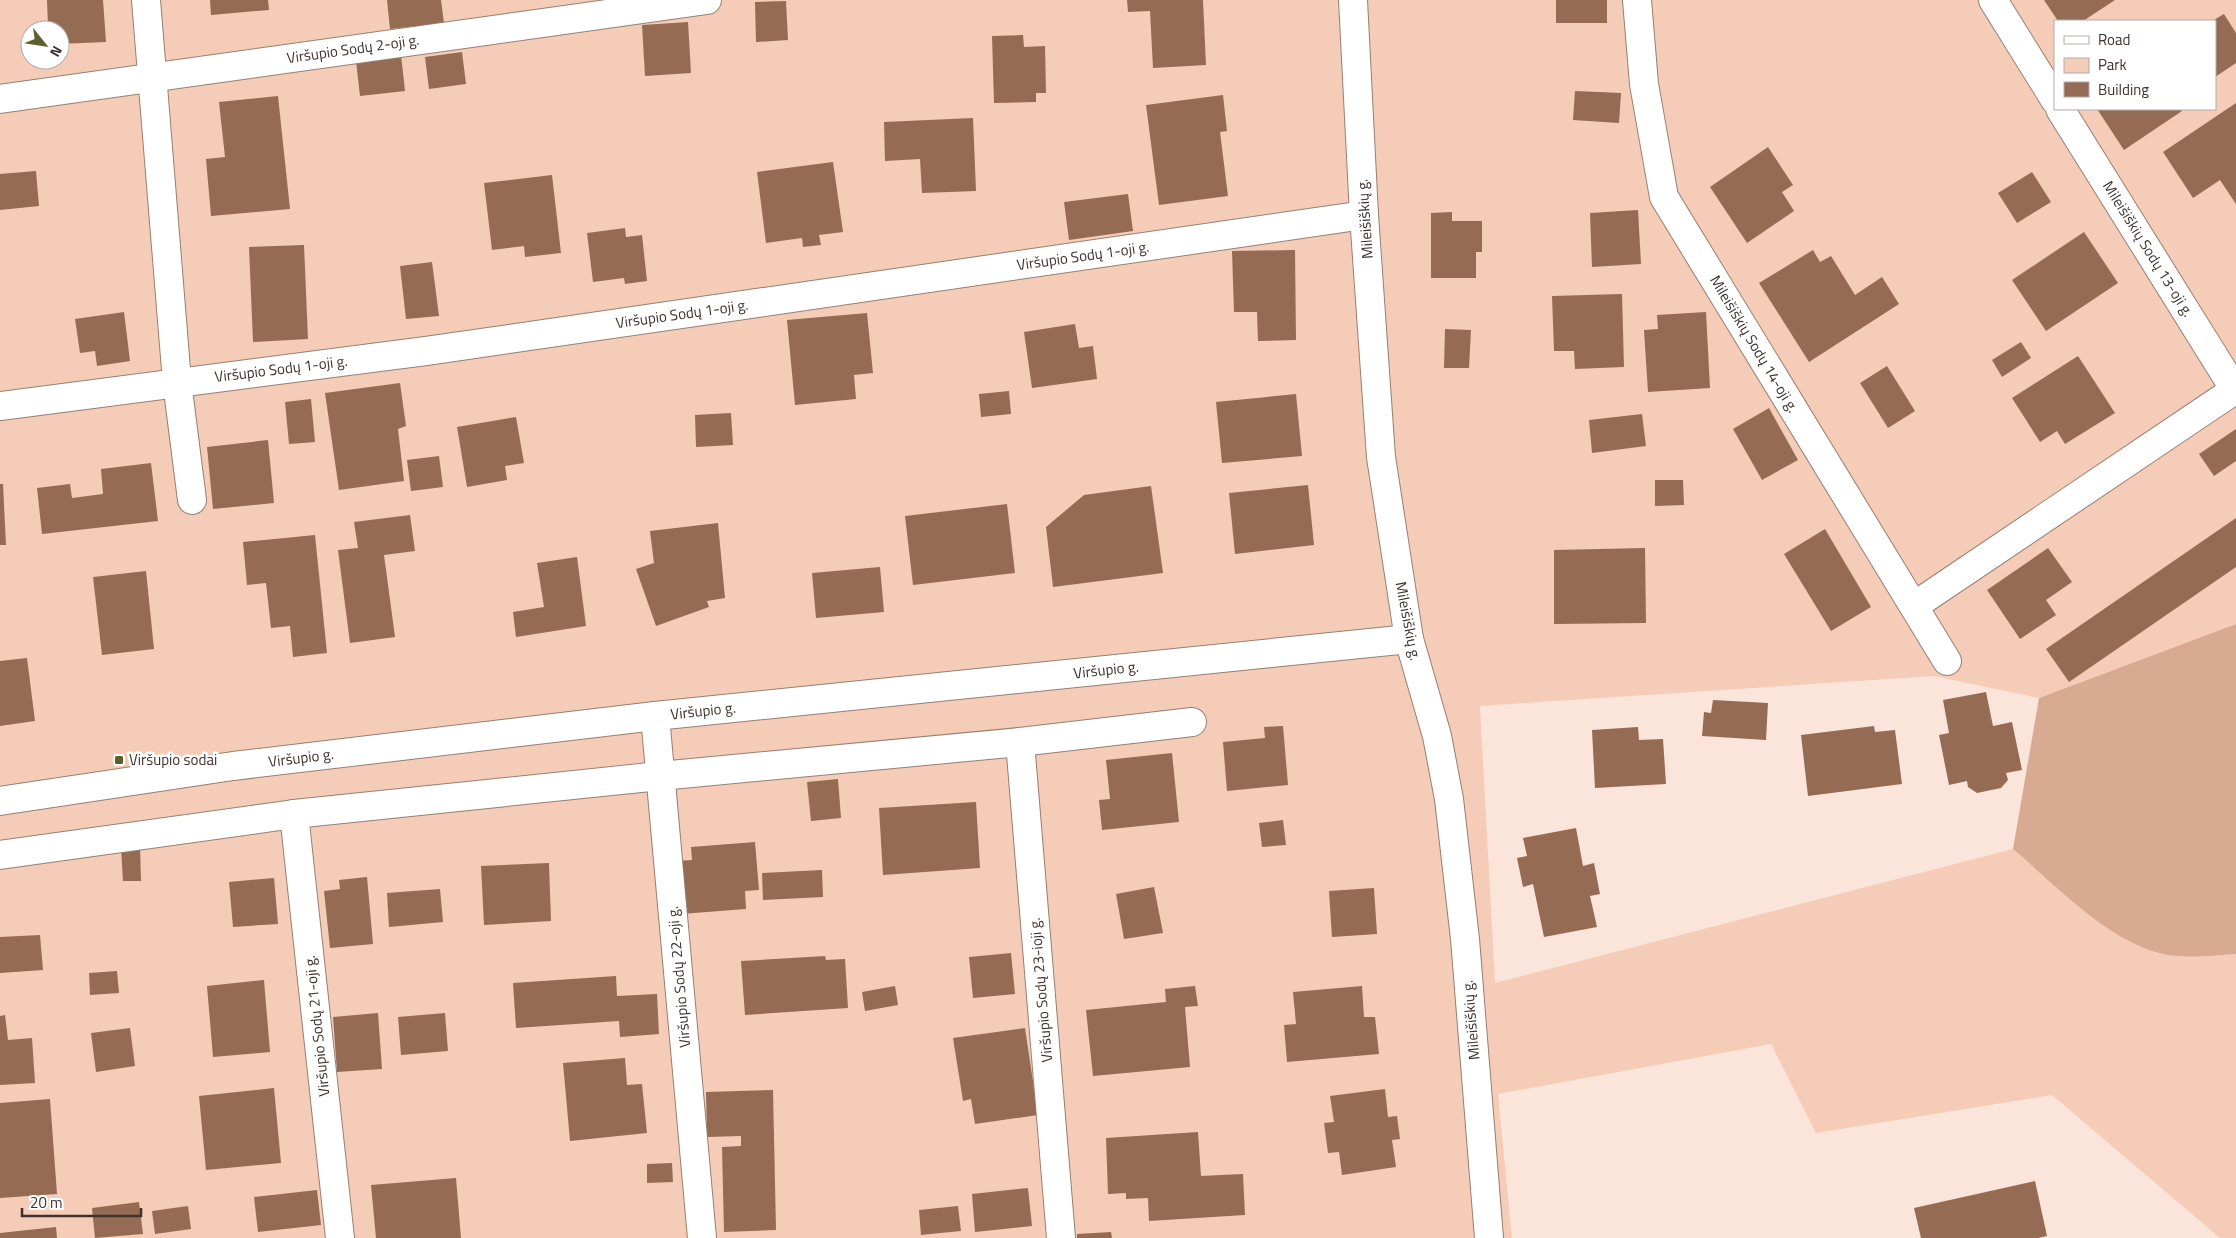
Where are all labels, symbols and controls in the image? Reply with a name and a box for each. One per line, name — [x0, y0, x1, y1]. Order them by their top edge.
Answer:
north arrow — [20, 20, 70, 70]
legend — [2054, 20, 2216, 110]
street label: Viršupio Sodų 2-oji g. — [285, 28, 421, 69]
text: Road — [2098, 28, 2130, 51]
text: N — [45, 42, 68, 61]
text: Park — [2098, 53, 2127, 76]
text: Building — [2098, 78, 2149, 101]
street label: Mileišiškių Sodų 13-oji g. — [2097, 176, 2200, 321]
street label: Mileišiškių g. — [1350, 178, 1379, 260]
street label: Viršupio Sodų 1-oji g. — [1015, 235, 1151, 276]
street label: Mileišiškių Sodų 14-oji g. — [1704, 271, 1805, 417]
street label: Viršupio Sodų 1-oji g. — [614, 293, 750, 334]
street label: Viršupio Sodų 1-oji g. — [213, 349, 349, 388]
street label: Mileišiškių g. — [1390, 579, 1427, 662]
street label: Viršupio g. — [1072, 655, 1140, 684]
street label: Viršupio g. — [669, 696, 737, 725]
street label: Viršupio g. — [267, 742, 335, 773]
place label: Viršupio sodai — [129, 748, 217, 771]
marker: Viršupio sodai — [113, 754, 125, 766]
street label: Viršupio Sodų 22-oji g. — [661, 905, 696, 1049]
street label: Viršupio Sodų 23-ioji g. — [1023, 917, 1058, 1063]
street label: Viršupio Sodų 21-oji g. — [298, 954, 335, 1098]
street label: Mileišiškių g. — [1456, 979, 1485, 1061]
scale bar — [22, 1186, 141, 1218]
text: 20 m — [30, 1191, 63, 1214]

